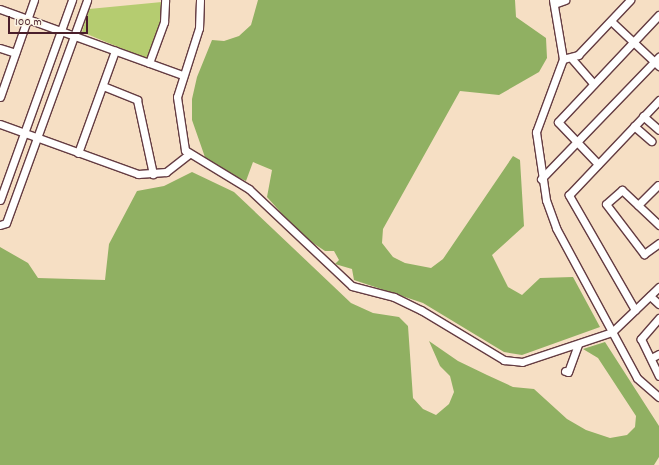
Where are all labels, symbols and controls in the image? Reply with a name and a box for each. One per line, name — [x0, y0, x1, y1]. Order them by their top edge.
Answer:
scale bar — [10, 8, 90, 34]
text: 100 m — [15, 14, 42, 31]

